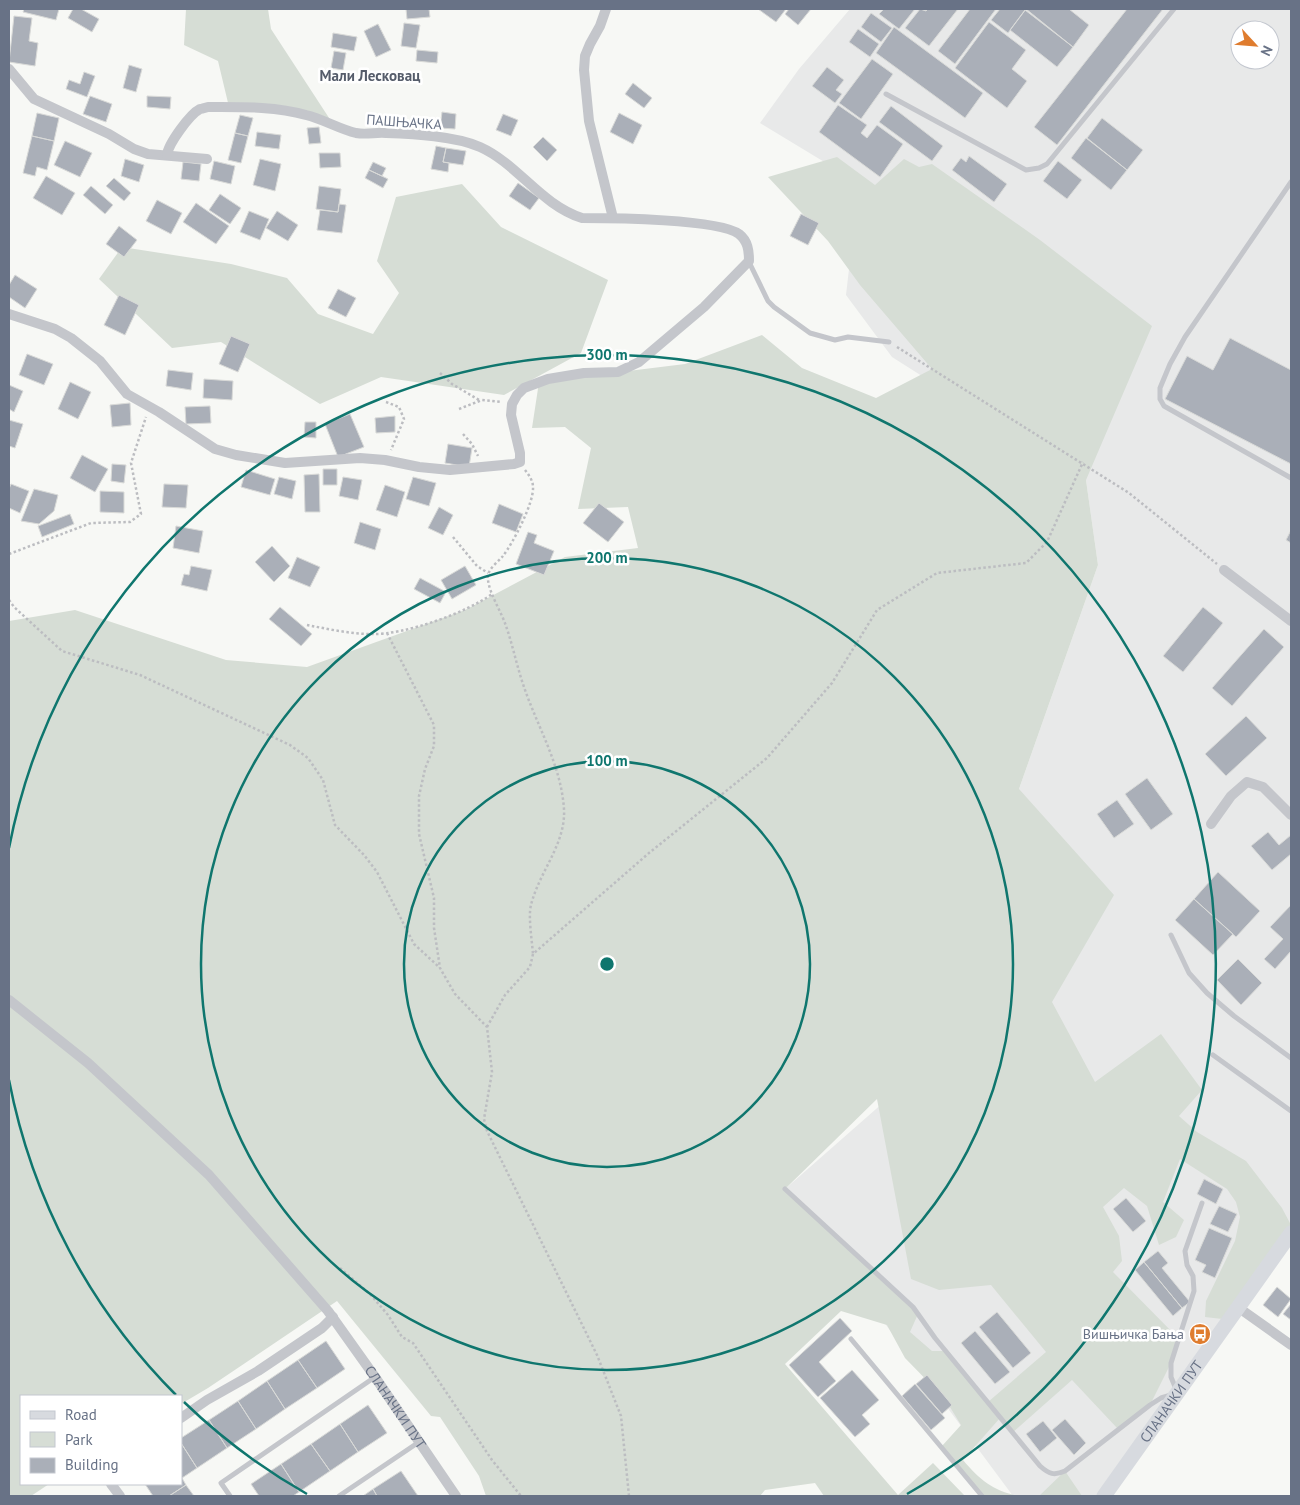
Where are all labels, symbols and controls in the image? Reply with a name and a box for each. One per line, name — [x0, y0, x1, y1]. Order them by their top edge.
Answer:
north arrow — [1230, 20, 1280, 70]
text: N — [1257, 43, 1277, 59]
district label: Мали Лесковац — [320, 66, 421, 85]
street label: ПАШЊАЧКА — [366, 110, 443, 134]
text: 300 m — [586, 345, 628, 364]
text: 200 m — [586, 548, 628, 567]
text: 100 m — [586, 751, 628, 770]
centre of rings — [598, 955, 616, 973]
bus stop icon: Вишњичка Бања — [1188, 1322, 1212, 1346]
place label: Вишњичка Бања — [1083, 1325, 1184, 1343]
street label: СЛАНАЧКИ ПУТ — [1136, 1357, 1207, 1446]
street label: СЛАНАЧКИ ПУТ — [361, 1362, 430, 1452]
legend — [20, 1395, 182, 1485]
text: Road — [65, 1405, 97, 1424]
text: Park — [65, 1430, 93, 1449]
text: Building — [65, 1455, 119, 1474]

